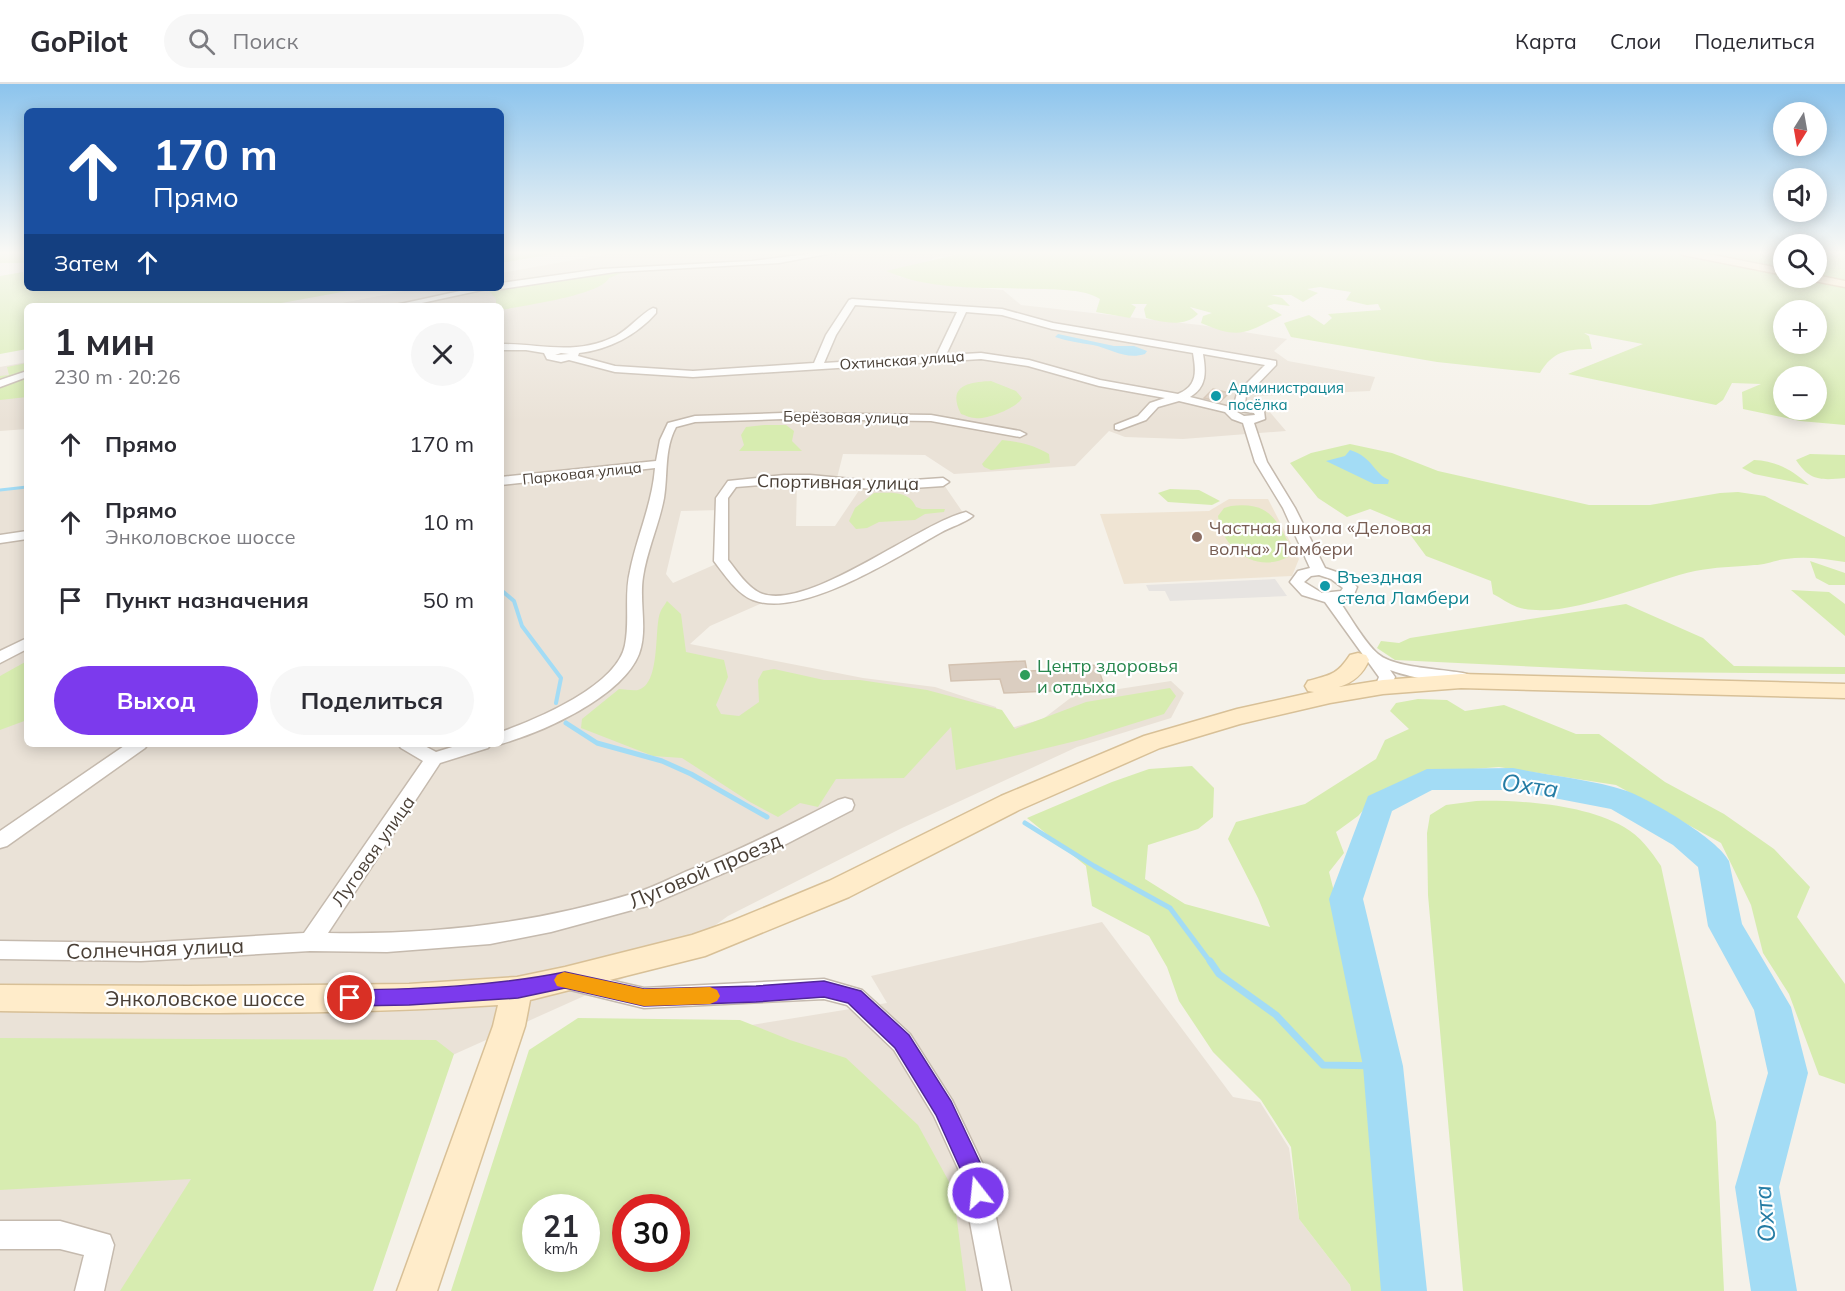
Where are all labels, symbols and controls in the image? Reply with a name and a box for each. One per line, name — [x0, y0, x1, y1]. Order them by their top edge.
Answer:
search box — [164, 14, 584, 68]
text: GoPilot — [30, 24, 128, 59]
icon: search — [185, 25, 218, 58]
text: Поиск — [233, 27, 298, 55]
text: Карта — [1515, 28, 1577, 54]
text: Слои — [1610, 28, 1661, 54]
text: Поделиться — [1694, 28, 1815, 54]
north arrow — [1773, 102, 1827, 156]
map controls — [1773, 102, 1827, 420]
text: 170 m — [153, 128, 278, 181]
icon: ahead — [54, 132, 132, 210]
button: sound — [1773, 168, 1827, 222]
text: Прямо — [153, 180, 239, 214]
button: search — [1773, 234, 1827, 288]
icon: ahead — [131, 246, 164, 279]
text: Затем — [54, 249, 119, 277]
button: + — [1773, 300, 1827, 354]
text: 1 мин — [54, 319, 155, 364]
button: close — [411, 323, 474, 386]
street label: Охтинская улица — [839, 346, 965, 374]
text: 230 m · 20:26 — [54, 364, 180, 389]
button: − — [1773, 366, 1827, 420]
place label: Администрация посёлка — [1228, 378, 1344, 414]
marker: Администрация посёлка — [1209, 389, 1223, 403]
street label: Берёзовая улица — [783, 406, 909, 428]
icon: ahead — [54, 428, 87, 461]
text: Прямо — [105, 430, 177, 458]
text: 170 m — [409, 430, 474, 458]
street label: Парковая улица — [521, 457, 643, 489]
street label: Спортивная улица — [757, 469, 919, 495]
text: Прямо — [105, 496, 177, 524]
icon: ahead — [54, 506, 87, 539]
text: 10 m — [423, 508, 474, 536]
place label: Частная школа «Деловая волна» Ламбери — [1209, 516, 1431, 560]
text: Энколовское шоссе — [105, 524, 295, 549]
marker: Частная школа «Деловая волна» Ламбери — [1190, 530, 1204, 544]
place label: Въездная стела Ламбери — [1337, 565, 1469, 609]
marker: Въездная стела Ламбери — [1318, 579, 1332, 593]
icon: arrive — [54, 584, 87, 617]
text: Пункт назначения — [105, 586, 309, 614]
text: 50 m — [423, 586, 474, 614]
place label: Центр здоровья и отдыха — [1037, 654, 1178, 698]
button: Выход — [54, 666, 258, 735]
button: Поделиться — [270, 666, 474, 735]
marker: Центр здоровья и отдыха — [1018, 668, 1032, 682]
water label: Охта — [1500, 766, 1560, 804]
street label: Луговая улица — [326, 791, 420, 911]
street label: Луговой проезд — [625, 826, 786, 914]
street label: Солнечная улица — [66, 932, 244, 964]
pin — [324, 972, 375, 1023]
icon: arrive — [333, 981, 366, 1014]
street label: Энколовское шоссе — [105, 985, 305, 1011]
position arrow — [946, 1161, 1010, 1225]
water label: Охта — [1747, 1184, 1781, 1244]
speed limit sign: 30 — [612, 1194, 690, 1272]
text: 21 — [543, 1207, 579, 1245]
text: km/h — [544, 1239, 578, 1258]

